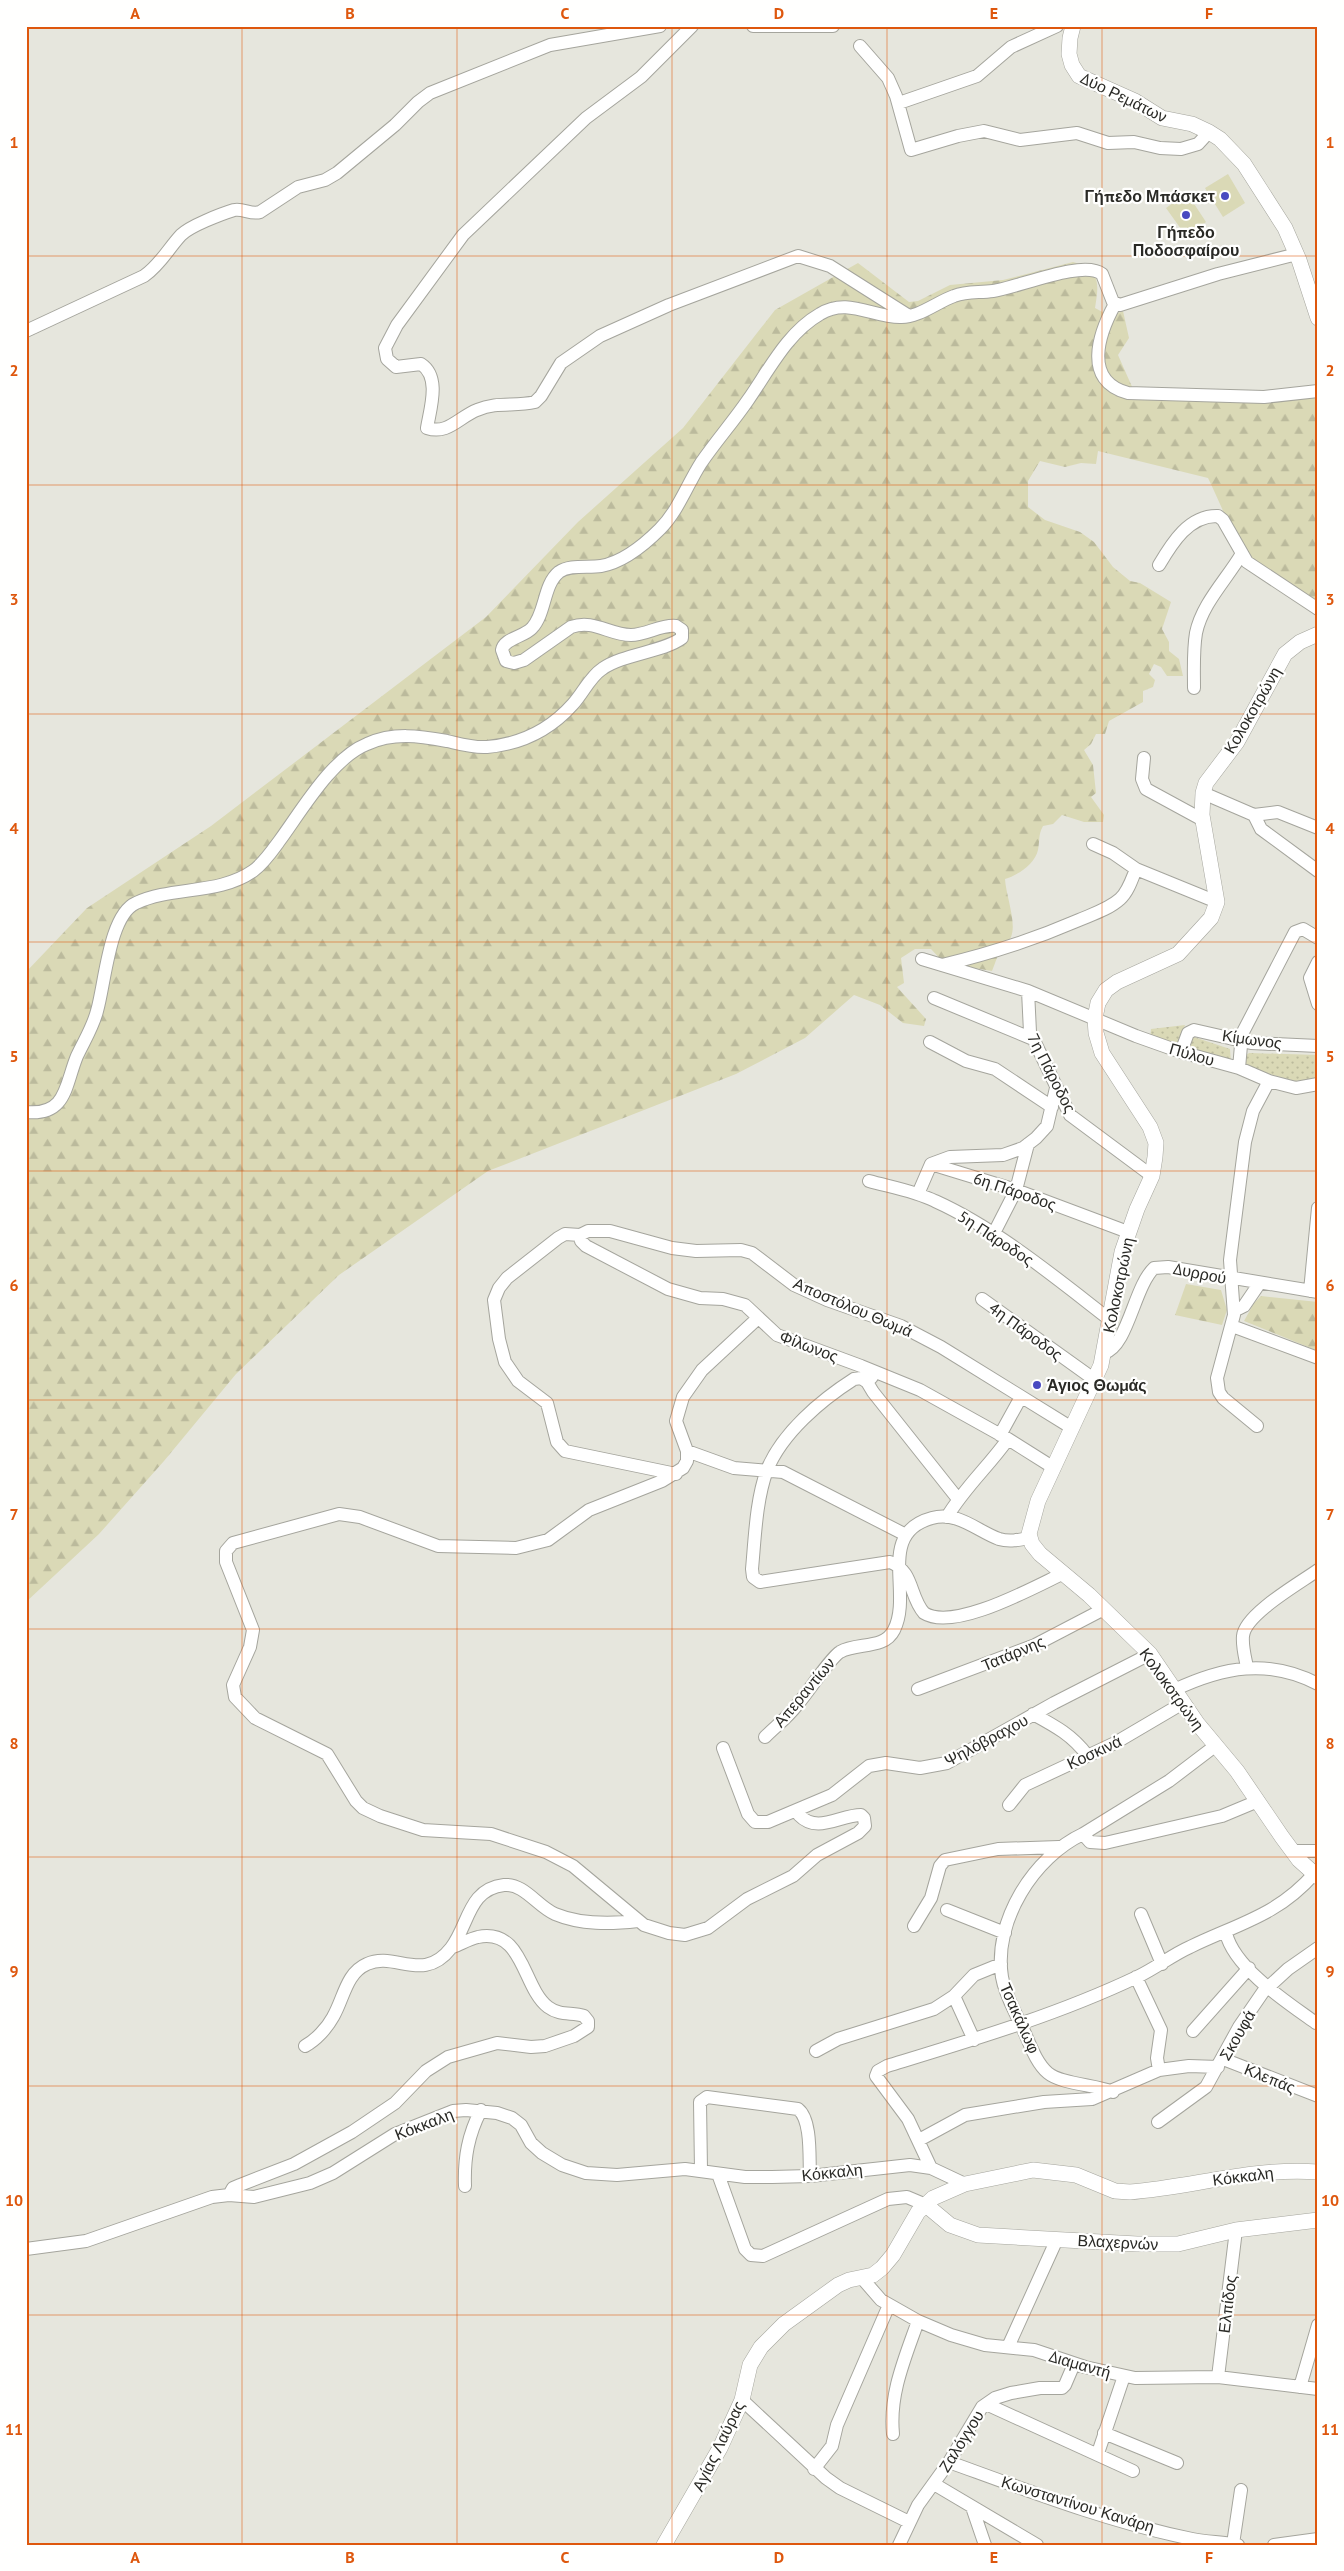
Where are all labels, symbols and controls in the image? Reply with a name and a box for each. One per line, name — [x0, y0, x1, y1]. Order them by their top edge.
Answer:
text: A — [130, 3, 140, 23]
text: B — [345, 3, 355, 23]
text: C — [561, 3, 570, 23]
text: D — [774, 3, 784, 23]
text: E — [990, 3, 998, 23]
text: F — [1205, 3, 1213, 23]
street label: Δύο Ρεμάτων — [1078, 68, 1170, 126]
text: 1 — [9, 132, 19, 152]
text: 1 — [1325, 132, 1335, 152]
place label: Γήπεδο Μπάσκετ — [1084, 186, 1215, 206]
marker: Γήπεδο Μπάσκετ — [1219, 190, 1231, 202]
marker: Γήπεδο Ποδοσφαίρου — [1180, 209, 1192, 221]
place label: Γήπεδο Ποδοσφαίρου — [1133, 222, 1239, 260]
text: 2 — [9, 360, 19, 380]
text: 2 — [1325, 360, 1335, 380]
text: 3 — [9, 589, 19, 609]
text: 3 — [1325, 589, 1335, 609]
street label: Κολοκοτρώνη — [1219, 663, 1285, 757]
text: 4 — [9, 818, 19, 838]
text: 4 — [1325, 818, 1335, 838]
street label: Κίμωνος — [1221, 1025, 1283, 1053]
street label: 7η Πάροδος — [1024, 1030, 1081, 1116]
street label: Πύλου — [1167, 1038, 1217, 1070]
text: 5 — [9, 1046, 19, 1066]
text: 5 — [1325, 1046, 1335, 1066]
street label: 6η Πάροδος — [971, 1168, 1059, 1215]
street label: 5η Πάροδος — [954, 1206, 1038, 1270]
street label: Κολοκοτρώνη — [1098, 1235, 1138, 1335]
street label: Δυρρού — [1172, 1258, 1228, 1288]
street label: Αποστόλου Θωμά — [790, 1273, 916, 1341]
text: 6 — [9, 1275, 19, 1295]
text: 6 — [1325, 1275, 1335, 1295]
street label: 4η Πάροδος — [985, 1298, 1067, 1365]
street label: Φίλωνος — [777, 1326, 841, 1366]
place label: Άγιος Θωμάς — [1047, 1375, 1147, 1395]
marker: Άγιος Θωμάς — [1031, 1379, 1043, 1391]
text: 7 — [9, 1504, 19, 1524]
text: 7 — [1325, 1504, 1335, 1524]
street label: Τατάρνης — [979, 1631, 1048, 1675]
street label: Κολοκοτρώνη — [1135, 1644, 1209, 1734]
street label: Απεραντίων — [769, 1653, 839, 1731]
street label: Ψηλόβραχου — [941, 1710, 1031, 1770]
street label: Κοσκινά — [1063, 1731, 1125, 1773]
text: 8 — [9, 1733, 19, 1753]
text: 8 — [1325, 1733, 1335, 1753]
text: 9 — [9, 1961, 19, 1981]
text: 9 — [1325, 1961, 1335, 1981]
street label: Τσακάλωφ — [996, 1980, 1044, 2056]
street label: Σκουφά — [1215, 2006, 1259, 2064]
street label: Κλεπάς — [1242, 2059, 1299, 2097]
street label: Κόκκαλη — [392, 2104, 456, 2144]
street label: Κόκκαλη — [800, 2159, 864, 2185]
street label: Κόκκαλη — [1211, 2162, 1275, 2190]
text: 10 — [5, 2190, 23, 2210]
text: 10 — [1321, 2190, 1339, 2210]
street label: Βλαχερνών — [1077, 2230, 1159, 2254]
street label: Ελπίδος — [1214, 2274, 1241, 2334]
street label: Διαμαντή — [1047, 2346, 1113, 2382]
street label: Αγίας Λαύρας — [688, 2397, 749, 2494]
street label: Ζαλόγγου — [934, 2406, 988, 2476]
text: 11 — [5, 2419, 23, 2439]
text: 11 — [1321, 2419, 1339, 2439]
street label: Κωνσταντίνου Κανάρη — [999, 2471, 1157, 2537]
text: A — [130, 2547, 140, 2567]
text: B — [345, 2547, 355, 2567]
text: C — [561, 2547, 570, 2567]
text: D — [774, 2547, 784, 2567]
text: E — [990, 2547, 998, 2567]
text: F — [1205, 2547, 1213, 2567]

